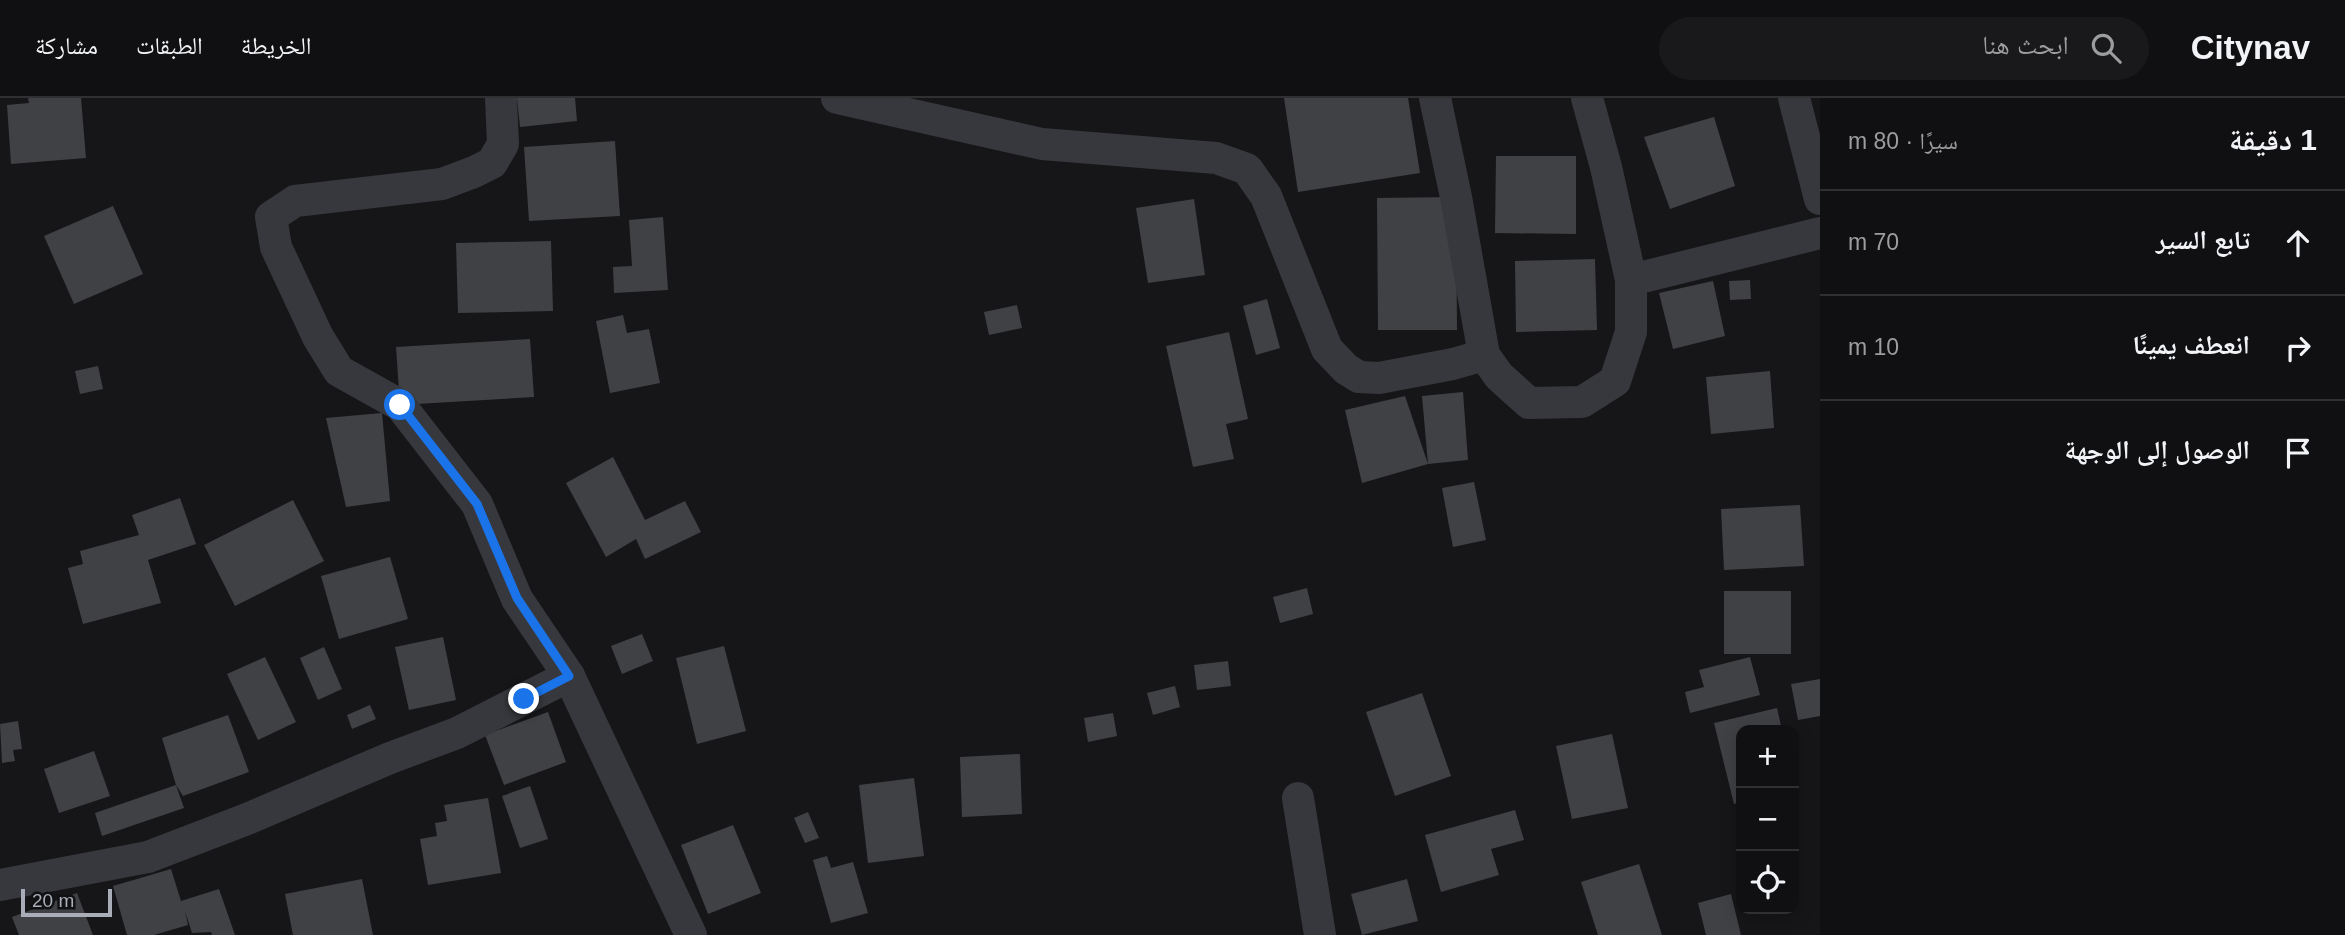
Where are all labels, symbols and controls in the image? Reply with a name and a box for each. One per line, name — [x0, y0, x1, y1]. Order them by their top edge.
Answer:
search box — [1659, 17, 2149, 80]
icon: search — [2087, 29, 2125, 67]
text: Citynav — [2191, 29, 2310, 66]
text: ابحث هنا — [1982, 30, 2069, 60]
text: مشاركة — [35, 32, 98, 59]
text: الطبقات — [136, 32, 203, 59]
text: الخريطة — [241, 32, 311, 59]
text: 1 دقيقة — [2229, 123, 2317, 156]
text: سيرًا · 80 m — [1848, 128, 1958, 154]
icon: ahead — [2279, 224, 2317, 262]
text: تابع السير — [2156, 225, 2250, 255]
text: 70 m — [1848, 229, 1899, 255]
icon: right — [2279, 329, 2317, 367]
text: انعطف يمينًا — [2133, 330, 2250, 360]
text: 10 m — [1848, 334, 1899, 360]
route start — [384, 389, 415, 420]
icon: arrive — [2279, 434, 2317, 472]
text: الوصول إلى الوجهة — [2065, 435, 2250, 465]
route end — [508, 683, 539, 714]
map controls — [1736, 725, 1799, 914]
button: + — [1736, 725, 1799, 788]
button: − — [1736, 788, 1799, 851]
button: locate — [1736, 851, 1799, 914]
scale bar — [21, 886, 112, 918]
text: 20 m — [32, 890, 74, 911]

